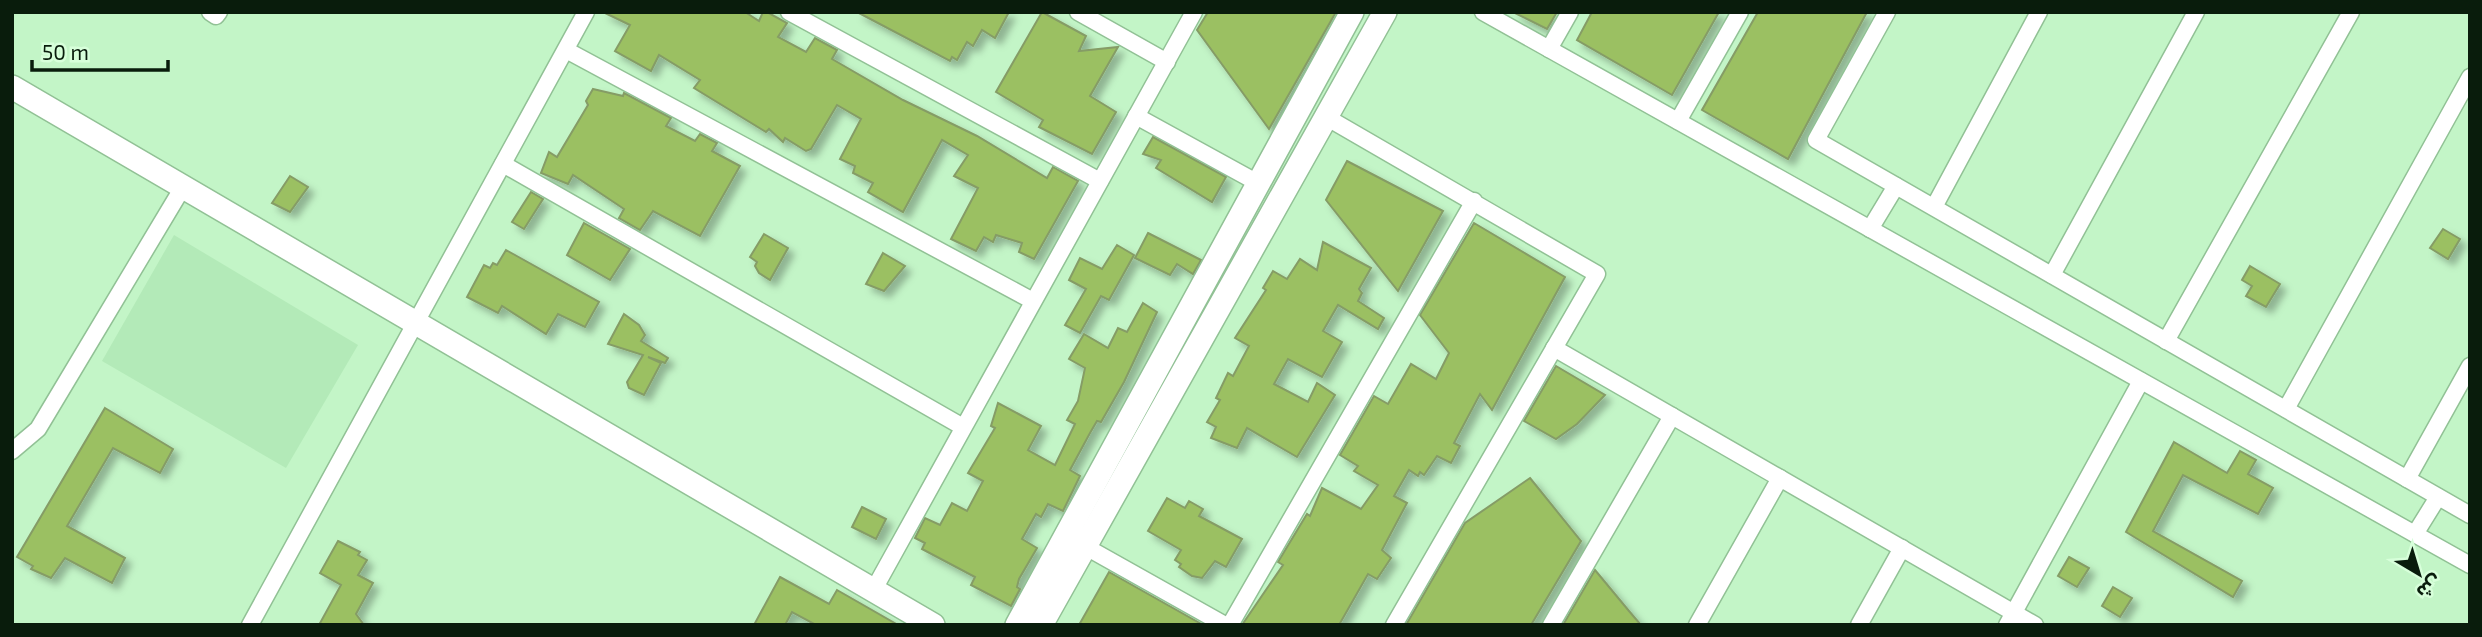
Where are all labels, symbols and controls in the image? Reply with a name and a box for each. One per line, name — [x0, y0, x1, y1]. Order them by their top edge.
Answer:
scale bar — [32, 28, 168, 72]
text: 50 m — [42, 39, 89, 64]
north arrow — [2384, 539, 2454, 609]
text: ش — [2412, 571, 2447, 605]

